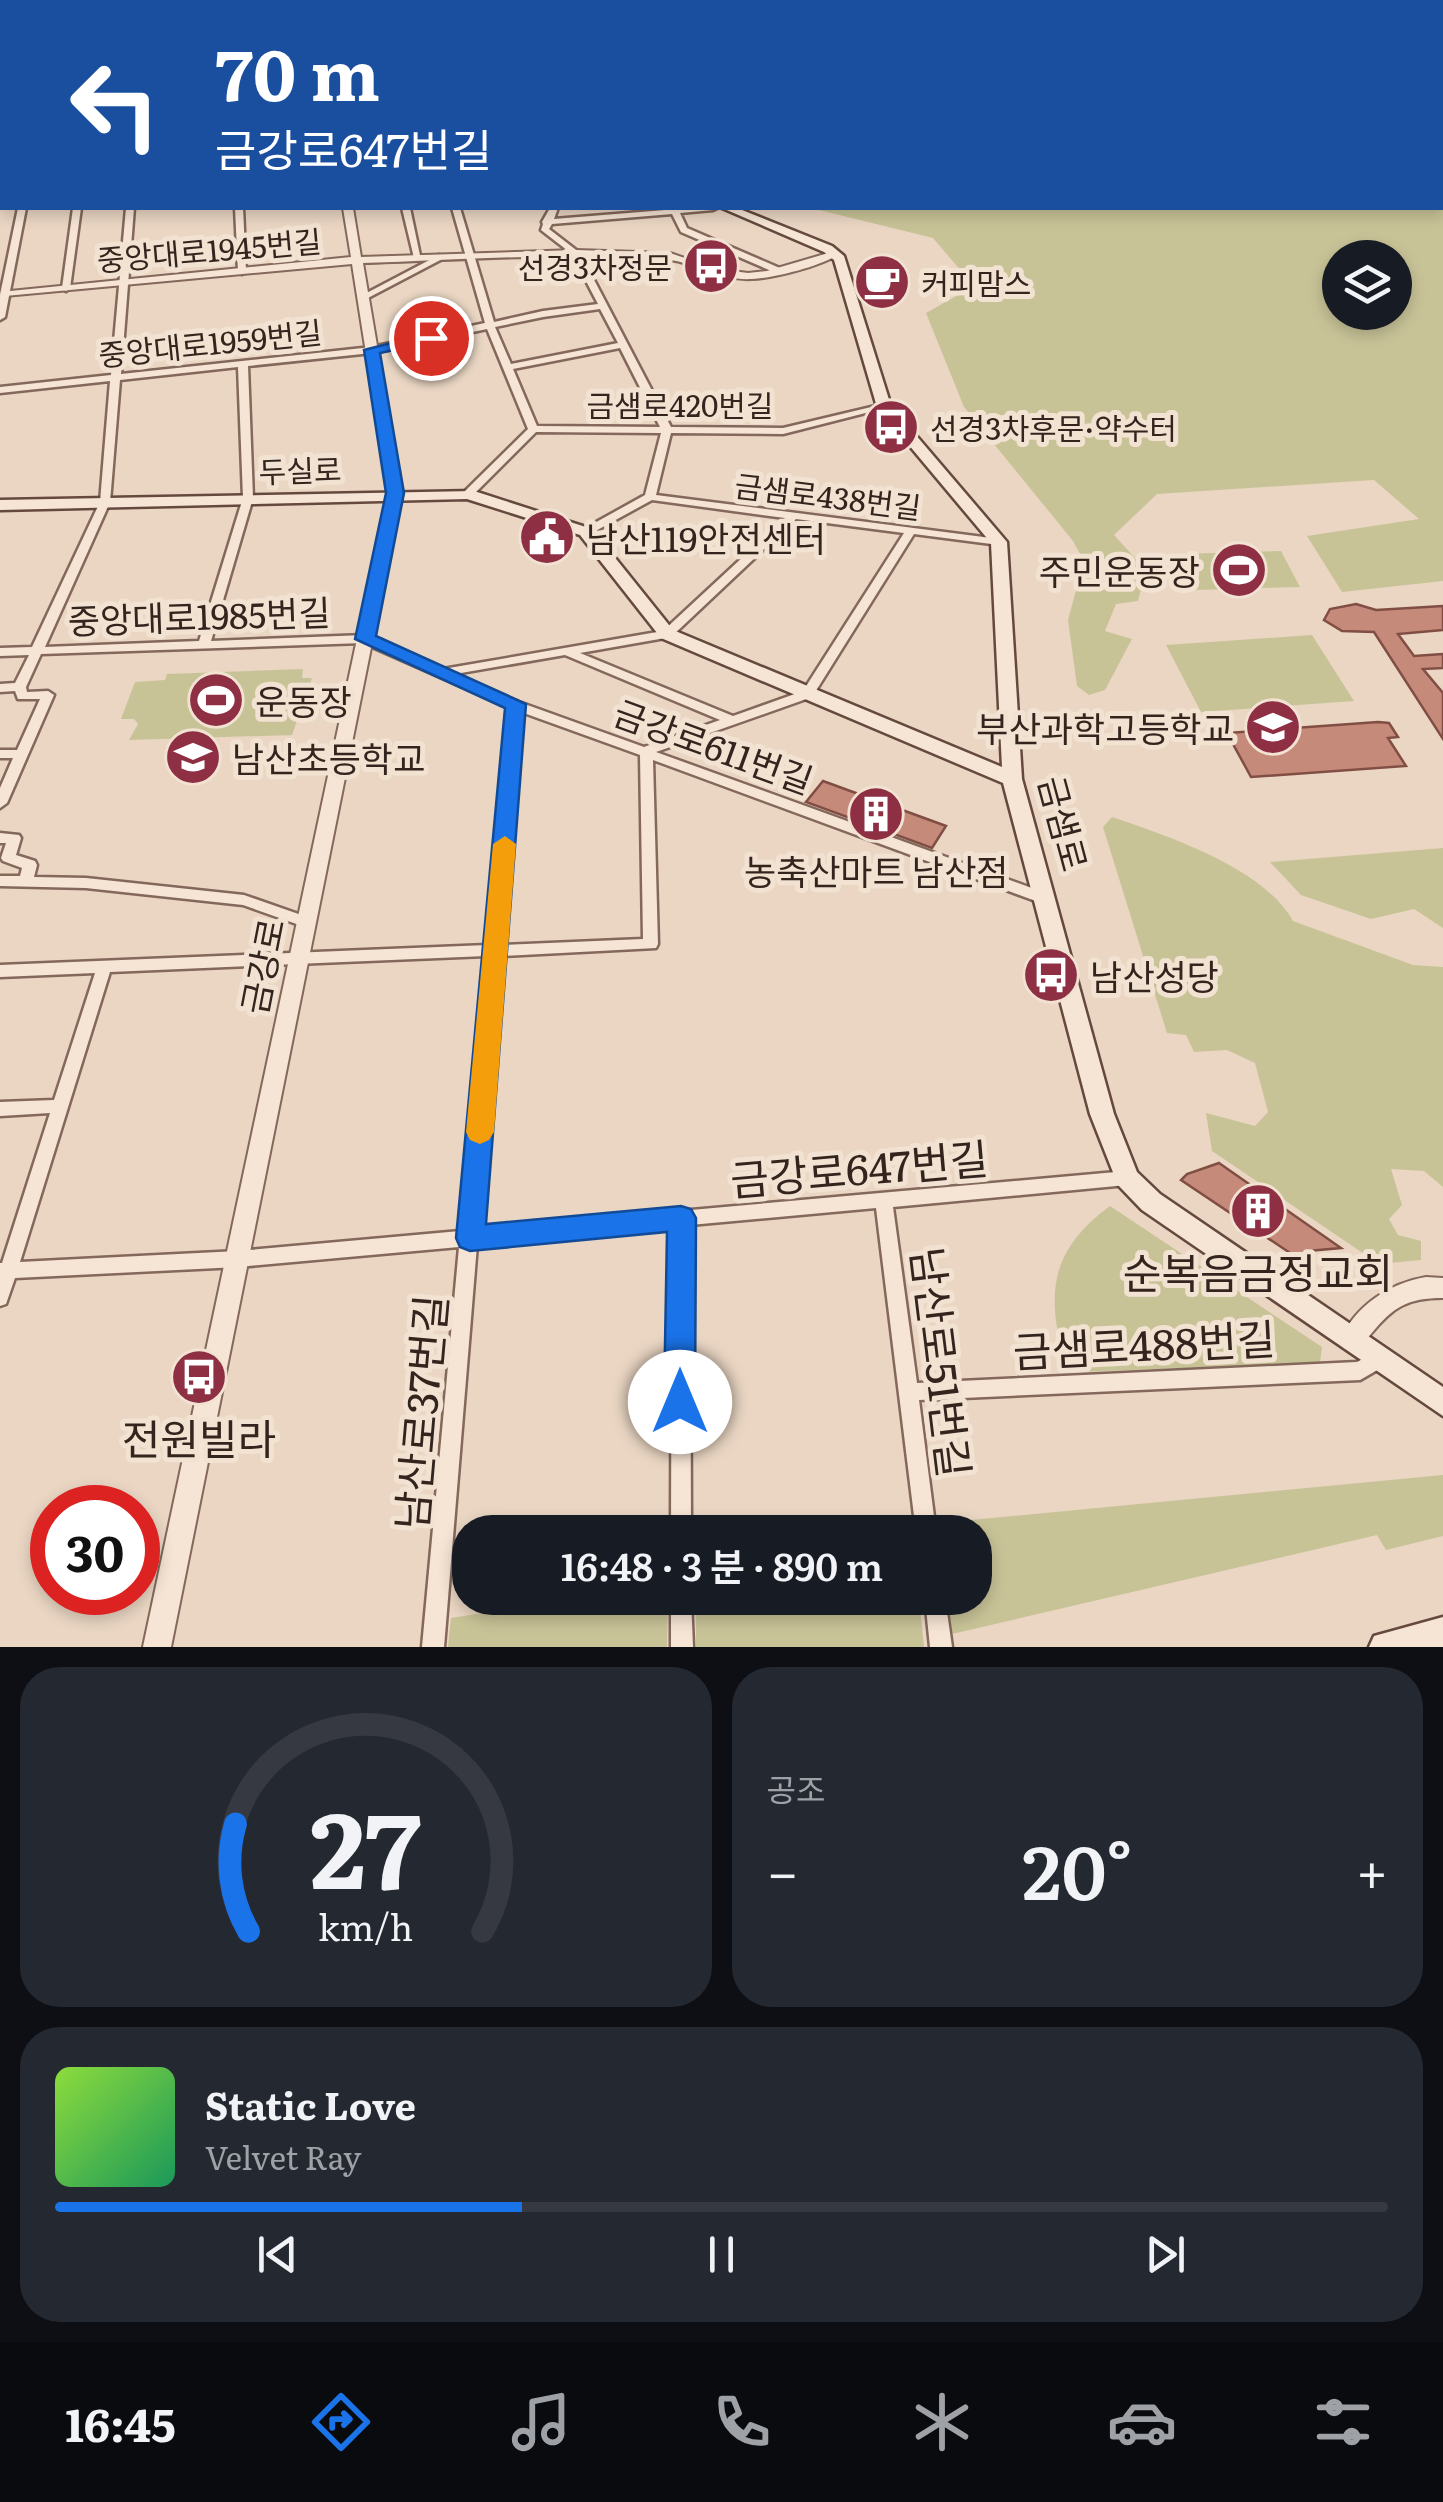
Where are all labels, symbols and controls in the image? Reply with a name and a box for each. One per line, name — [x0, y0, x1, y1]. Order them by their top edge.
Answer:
text: 70 m — [215, 19, 380, 123]
icon: left — [50, 40, 180, 170]
text: 금강로647번길 — [215, 114, 492, 181]
street label: 중앙대로1945번길 — [95, 217, 323, 281]
bus stop icon: 선경3차정문 — [681, 236, 741, 296]
map controls — [1322, 240, 1412, 330]
button: layers — [1322, 240, 1412, 330]
place label: 선경3차정문 — [518, 244, 672, 288]
cafe icon: 커피맘스 — [852, 252, 912, 312]
place label: 커피맘스 — [921, 260, 1031, 304]
pin — [389, 296, 474, 381]
street label: 중앙대로1959번길 — [96, 308, 324, 376]
icon: arrive — [404, 311, 459, 366]
street label: 금샘로420번길 — [586, 382, 774, 426]
bus stop icon: 선경3차후문·약수터 — [861, 397, 921, 457]
place label: 선경3차후문·약수터 — [930, 405, 1177, 449]
street label: 두실로 — [258, 446, 342, 492]
street label: 금샘로438번길 — [732, 462, 924, 528]
public building icon: 남산119안전센터 — [517, 507, 577, 567]
place label: 남산119안전센터 — [586, 511, 826, 563]
sports icon: 주민운동장 — [1209, 540, 1269, 600]
place label: 주민운동장 — [1039, 544, 1200, 596]
street label: 중앙대로1985번길 — [67, 584, 331, 646]
sports icon: 운동장 — [186, 670, 246, 730]
place label: 운동장 — [255, 674, 352, 726]
street label: 금강로611번길 — [607, 685, 821, 805]
school or university icon: 부산과학고등학교 — [1243, 697, 1303, 757]
place label: 부산과학고등학교 — [976, 701, 1234, 753]
school or university icon: 남산초등학교 — [163, 727, 223, 787]
place label: 남산초등학교 — [232, 731, 425, 783]
street label: 금샘로 — [1027, 770, 1103, 876]
building icon: 농축산마트 남산점 — [846, 784, 906, 844]
place label: 농축산마트 남산점 — [744, 844, 1008, 896]
street label: 금강로 — [226, 914, 296, 1018]
bus stop icon: 남산성당 — [1021, 945, 1081, 1005]
place label: 남산성당 — [1090, 949, 1219, 1001]
street label: 금강로647번길 — [727, 1125, 991, 1209]
building icon: 순복음금정교회 — [1228, 1181, 1288, 1241]
place label: 순복음금정교회 — [1123, 1240, 1393, 1302]
street label: 남산로51번길 — [898, 1243, 988, 1481]
street label: 남산로37번길 — [378, 1292, 460, 1532]
street label: 금샘로488번길 — [1011, 1305, 1277, 1381]
bus stop icon: 전원빌라 — [169, 1347, 229, 1407]
position arrow — [628, 1350, 732, 1454]
place label: 전원빌라 — [122, 1406, 276, 1468]
speed limit sign: 30 — [30, 1485, 160, 1615]
text: 16:48 · 3 분 · 890 m — [561, 1536, 883, 1593]
text: 공조 — [767, 1764, 825, 1812]
text: 27 — [310, 1767, 421, 1921]
text: 20° — [1022, 1812, 1132, 1923]
text: − — [767, 1828, 799, 1910]
text: + — [1356, 1828, 1388, 1910]
text: km/h — [318, 1899, 413, 1952]
text: Static Love — [205, 2075, 416, 2132]
text: Velvet Ray — [205, 2132, 361, 2180]
icon: previous — [250, 2227, 305, 2282]
icon: pause — [694, 2227, 749, 2282]
icon: next — [1138, 2227, 1193, 2282]
icon: directions — [306, 2387, 376, 2457]
icon: music — [506, 2387, 576, 2457]
icon: phone — [707, 2387, 777, 2457]
icon: climate — [907, 2387, 977, 2457]
icon: car — [1107, 2387, 1177, 2457]
icon: filters — [1308, 2387, 1378, 2457]
text: 16:45 — [65, 2389, 176, 2456]

